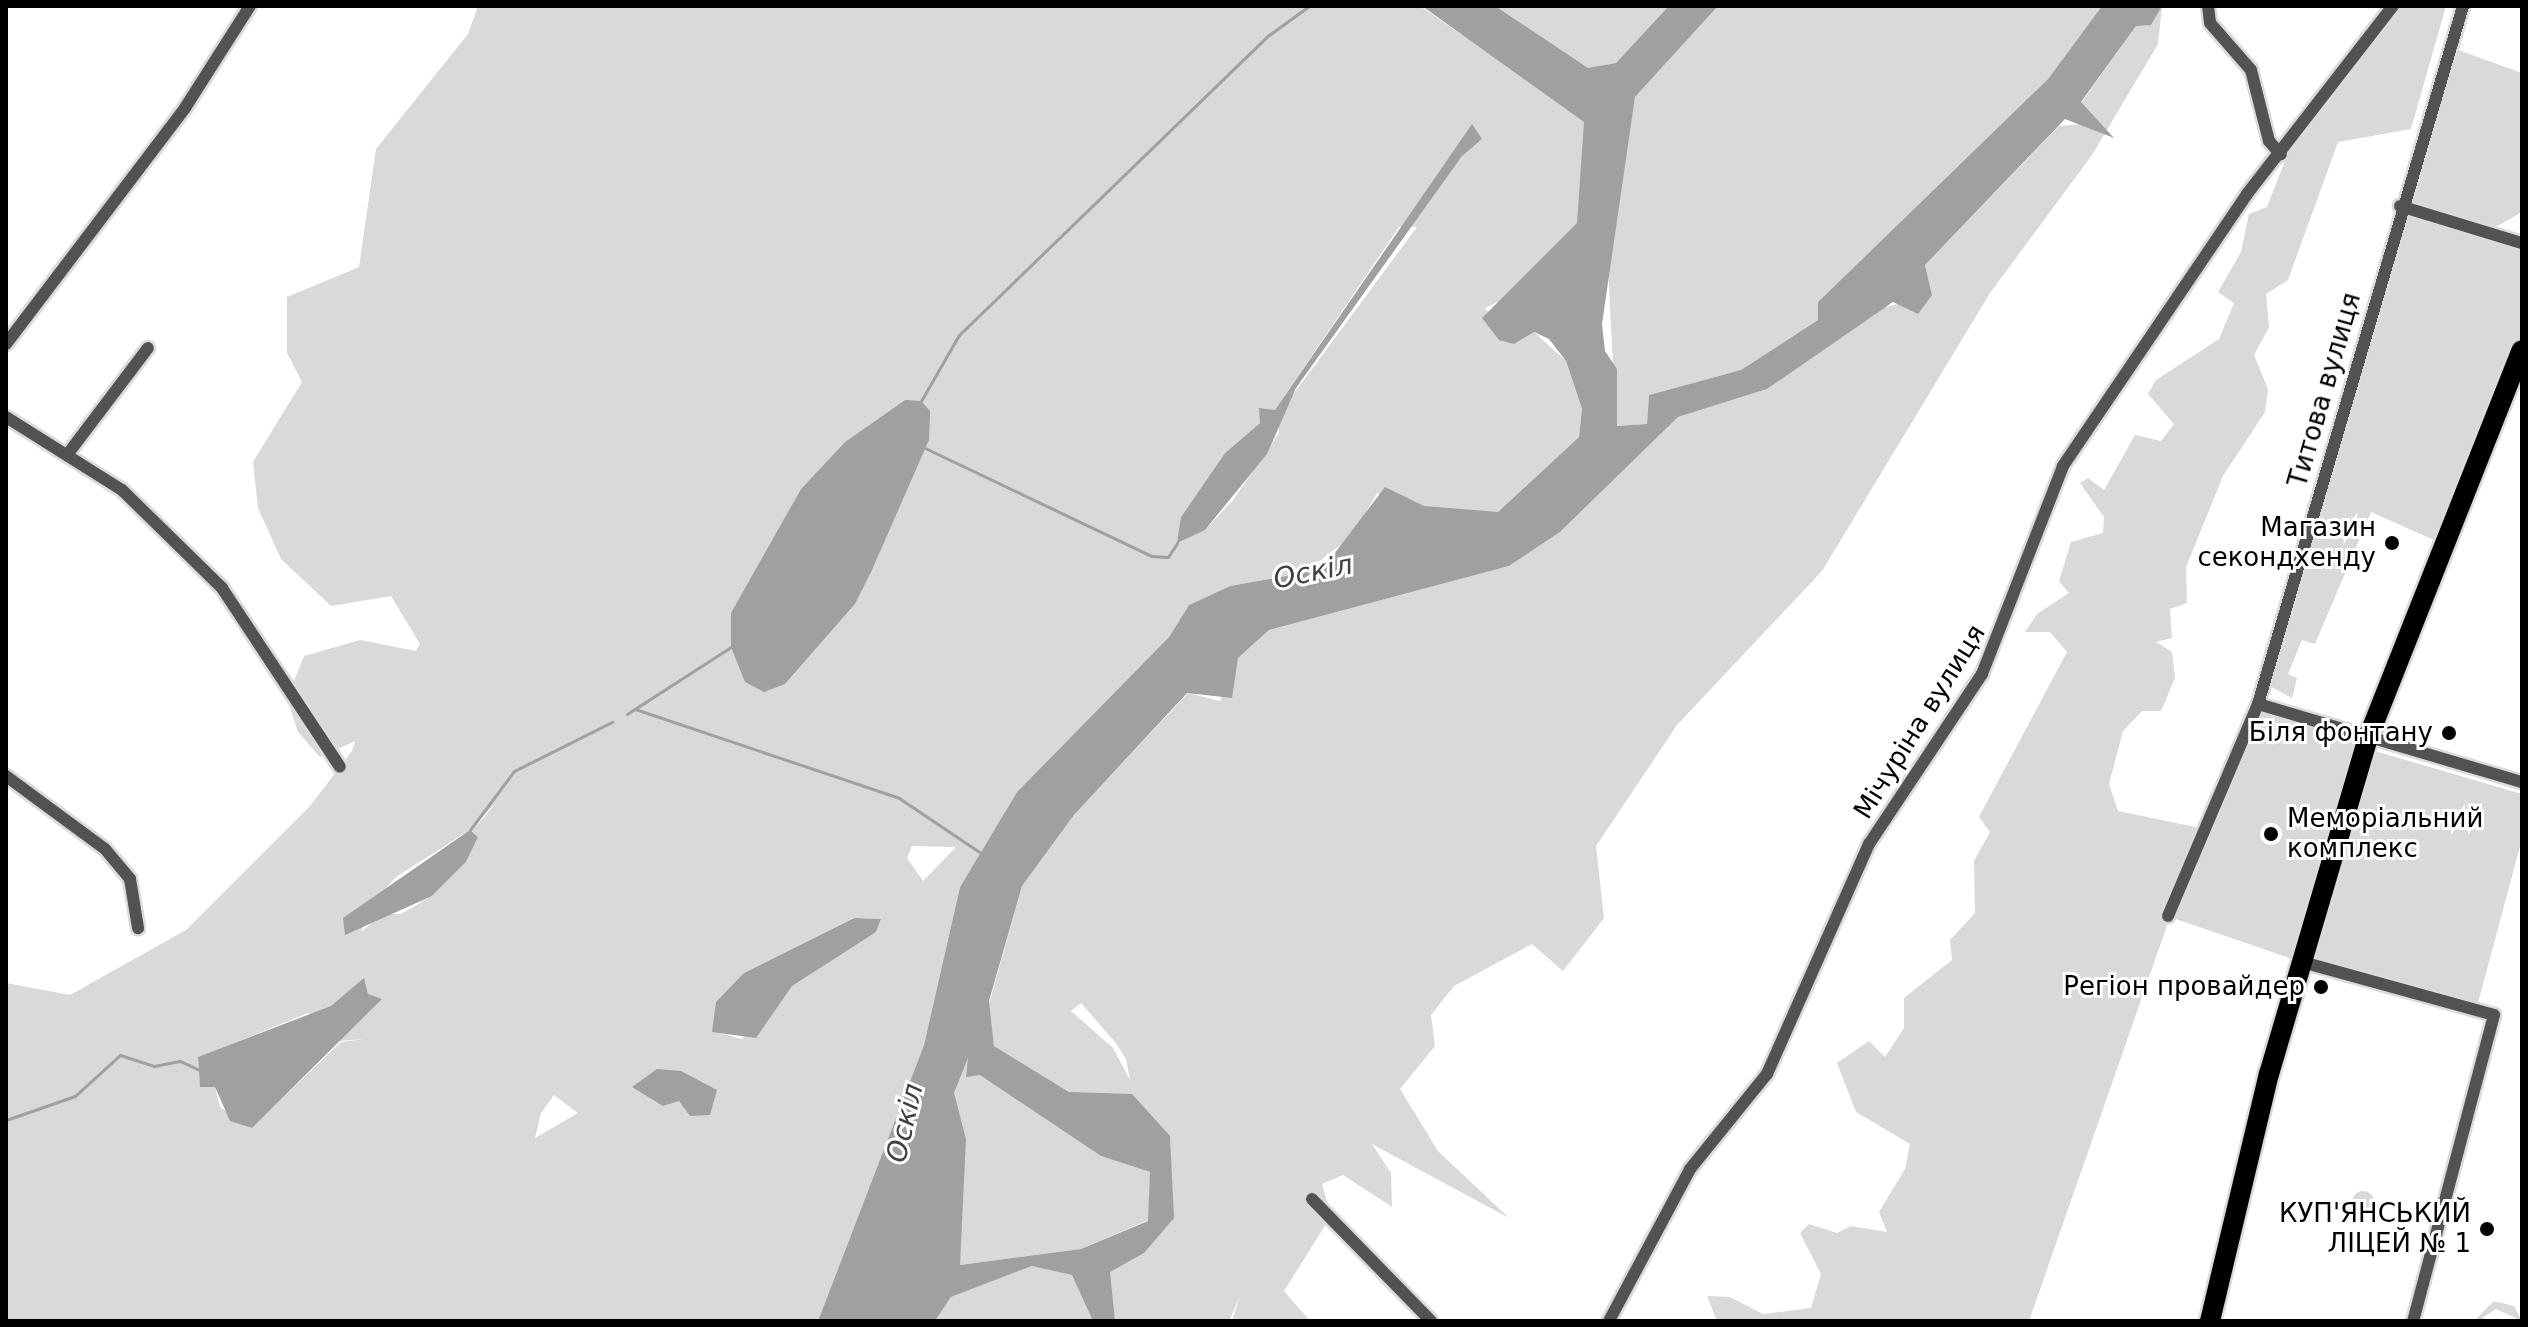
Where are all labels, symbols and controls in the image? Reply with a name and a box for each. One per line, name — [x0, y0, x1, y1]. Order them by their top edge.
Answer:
street label: Титова вулиця — [2282, 289, 2368, 491]
place label: Магазин секондхенду — [2197, 512, 2376, 574]
marker: Магазин секондхенду — [2383, 534, 2401, 552]
water label: Оскіл — [1271, 548, 1355, 596]
street label: Мічуріна вулиця — [1848, 619, 1992, 825]
place label: Біля фонтану — [2249, 717, 2433, 749]
marker: Біля фонтану — [2440, 724, 2458, 742]
place label: Меморіальний комплекс — [2287, 803, 2483, 864]
marker: Меморіальний комплекс — [2262, 825, 2280, 843]
place label: Регіон провайдер — [2063, 971, 2305, 1003]
marker: Регіон провайдер — [2312, 978, 2330, 996]
water label: Оскіл — [880, 1080, 930, 1166]
place label: КУП'ЯНСЬКИЙ ЛІЦЕЙ № 1 — [2279, 1198, 2471, 1260]
marker: КУП'ЯНСЬКИЙ ЛІЦЕЙ № 1 — [2478, 1220, 2496, 1238]

